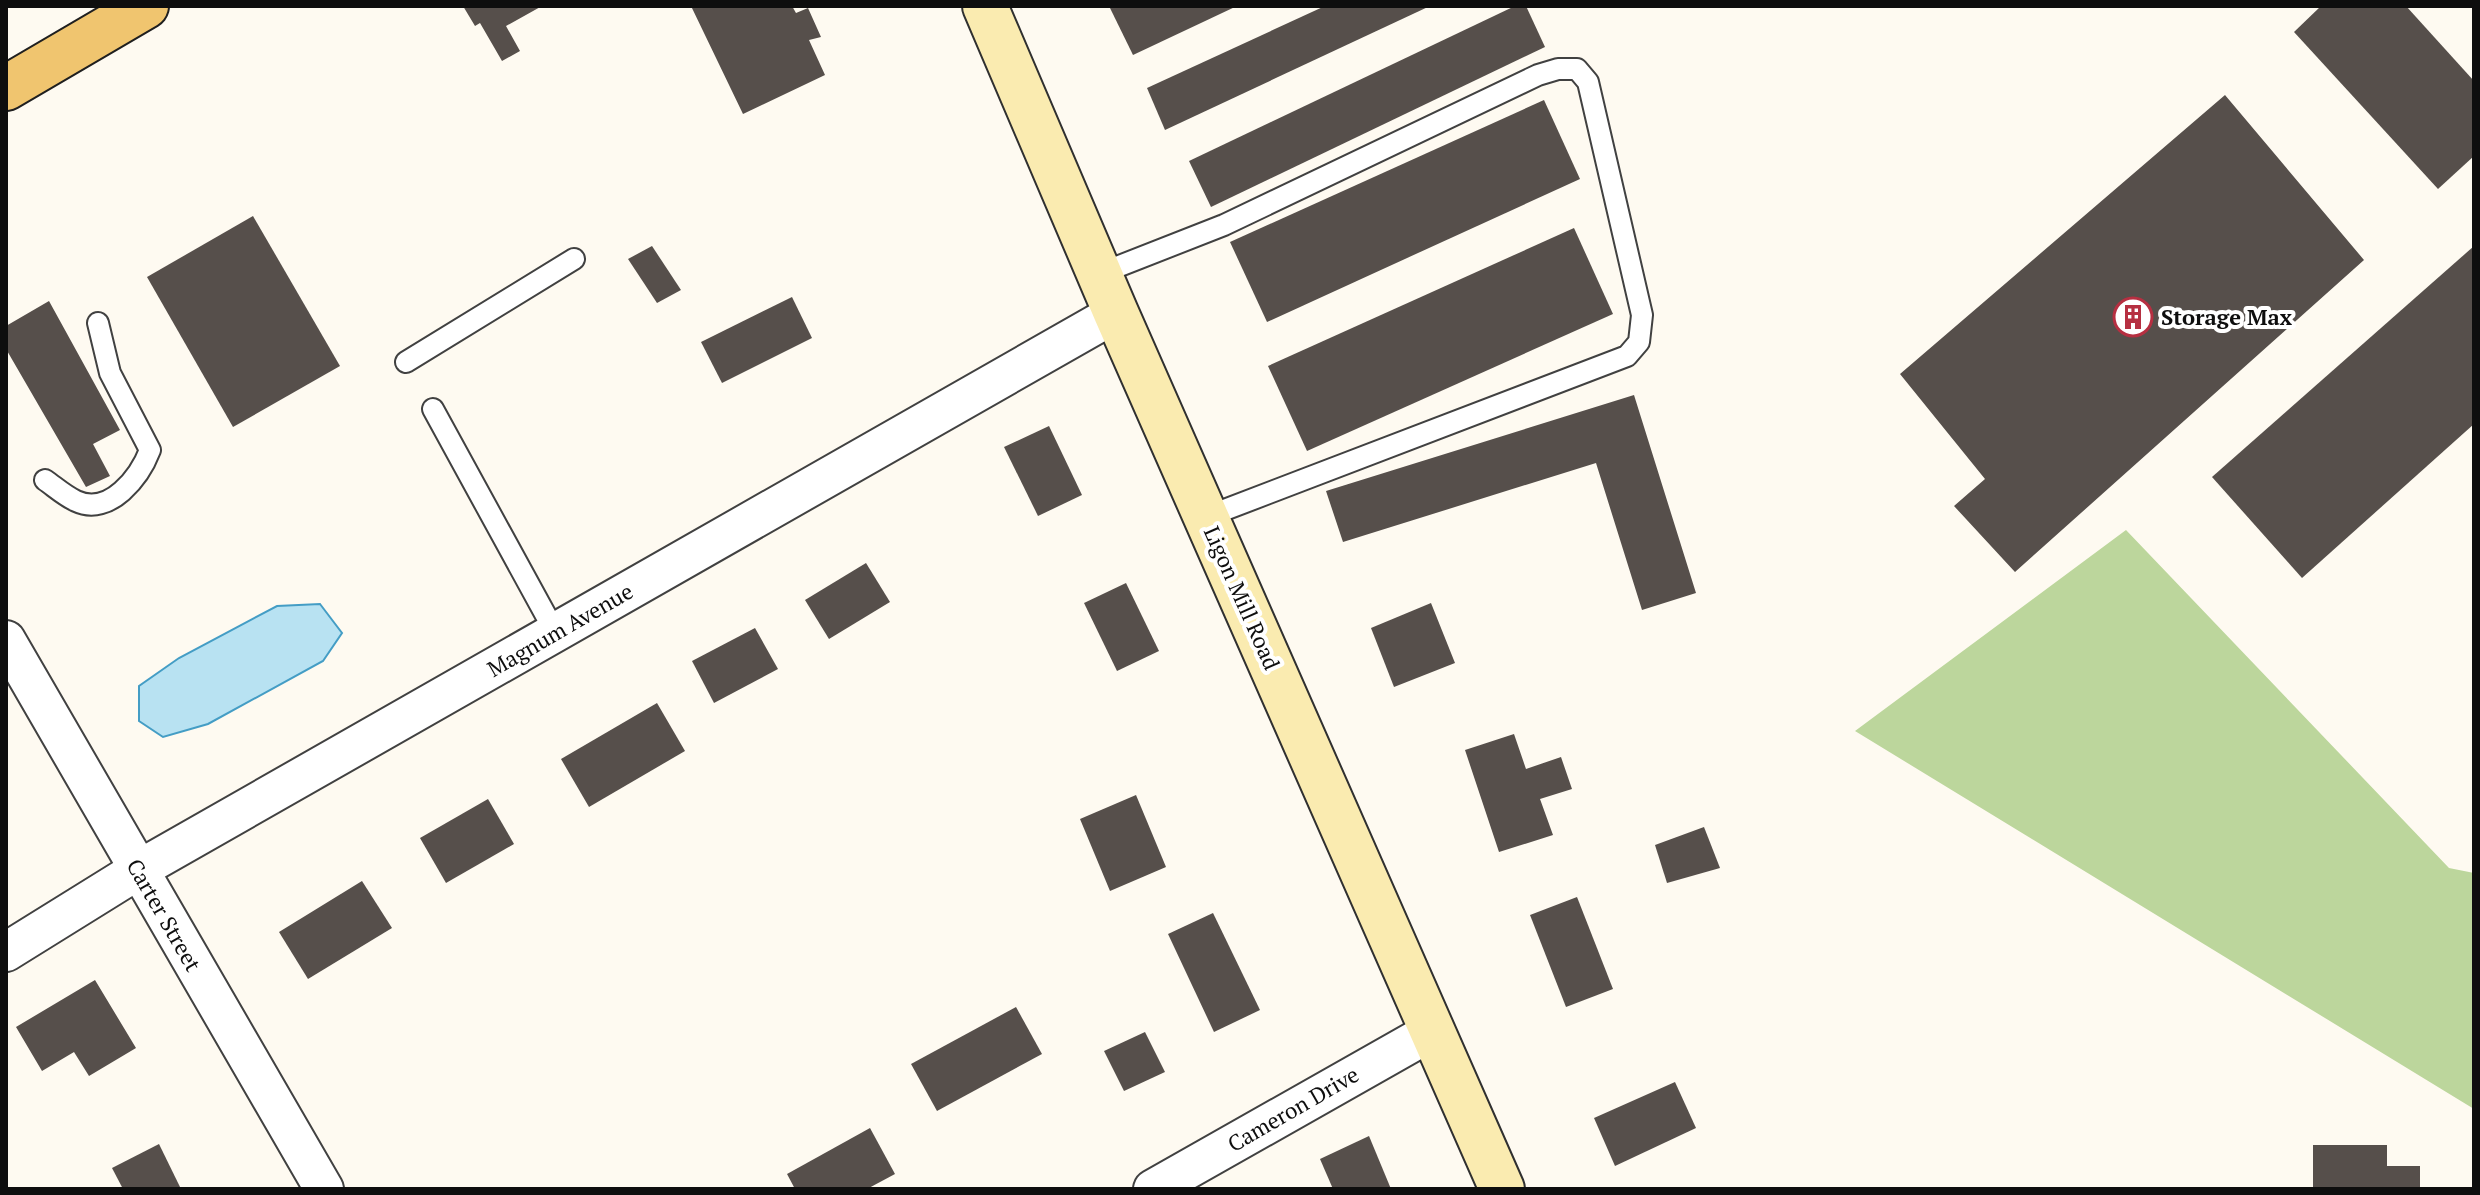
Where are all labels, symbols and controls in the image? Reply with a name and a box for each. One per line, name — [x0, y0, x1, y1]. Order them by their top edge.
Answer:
building icon: Storage Max — [2112, 296, 2154, 338]
place label: Storage Max — [2161, 302, 2293, 331]
street label: Ligon Mill Road — [1198, 521, 1287, 674]
street label: Magnum Avenue — [482, 576, 638, 683]
street label: Carter Street — [121, 853, 208, 976]
street label: Cameron Drive — [1222, 1059, 1364, 1158]

